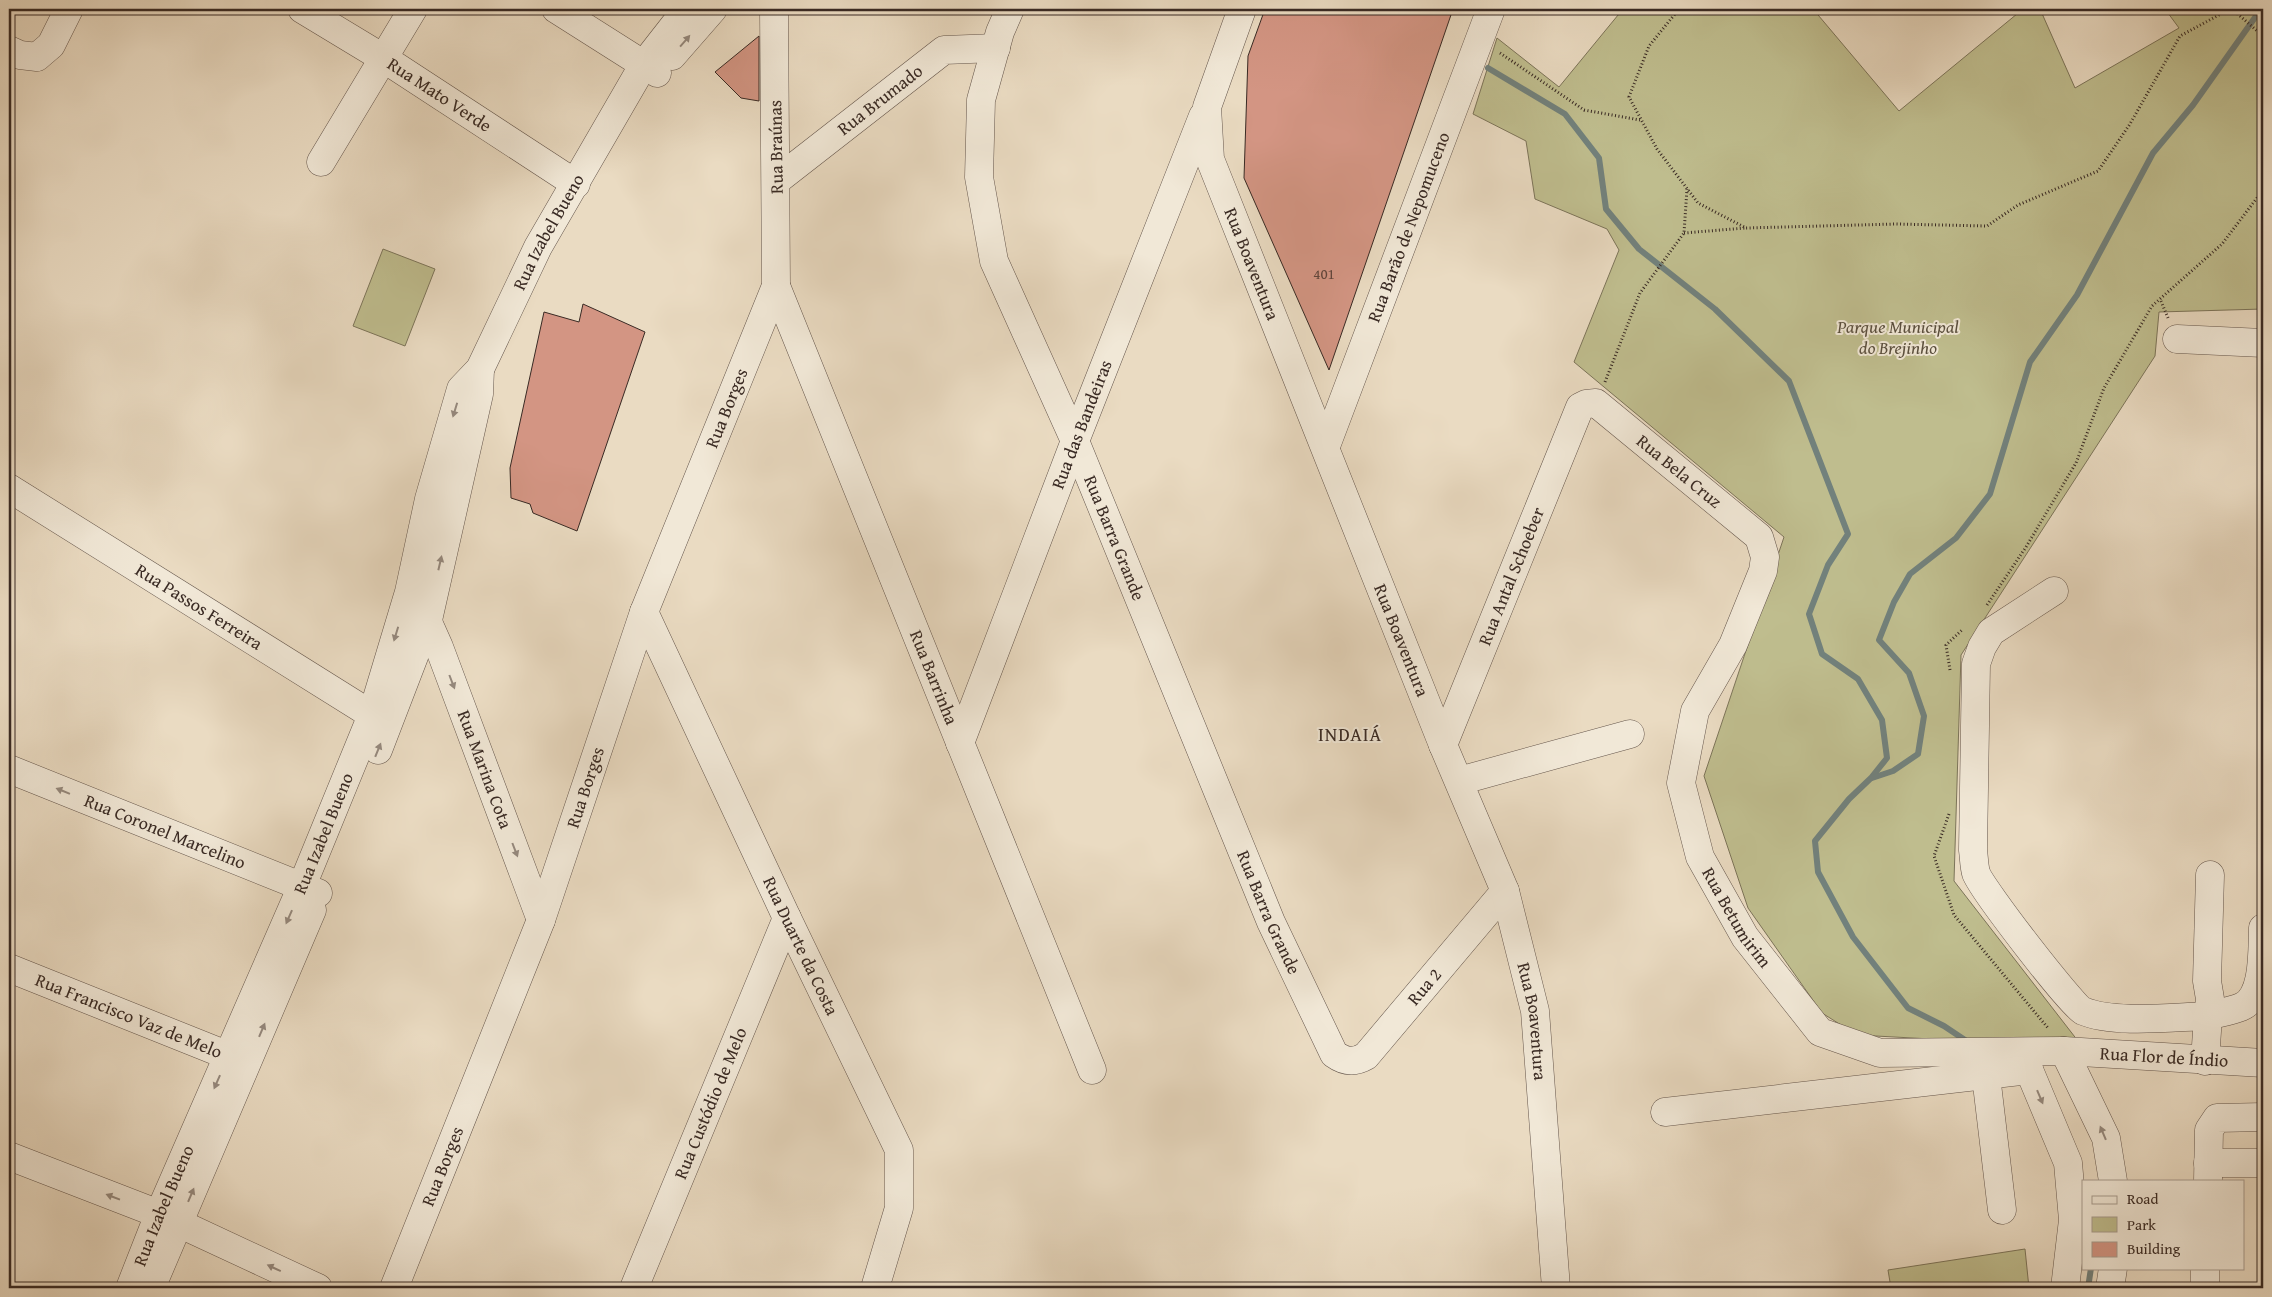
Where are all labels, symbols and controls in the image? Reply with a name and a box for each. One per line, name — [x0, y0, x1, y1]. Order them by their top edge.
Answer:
one-way arrow — [679, 35, 691, 47]
street label: Rua Mato Verde — [382, 50, 497, 138]
street label: Rua Brumado — [831, 57, 928, 141]
street label: Rua Braúnas — [761, 100, 790, 194]
street label: Rua Barão de Nepomuceno — [1360, 128, 1456, 326]
street label: Rua Izabel Bueno — [505, 168, 591, 294]
street label: Rua Boaventura — [1218, 203, 1287, 325]
house number: 401 — [1313, 263, 1335, 284]
park label: Parque Municipal do Brejinho — [1836, 313, 1959, 361]
street label: Rua das Bandeiras — [1044, 356, 1119, 493]
street label: Rua Borges — [698, 364, 754, 452]
one-way arrow — [451, 402, 459, 417]
street label: Rua Bela Cruz — [1631, 428, 1728, 514]
street label: Rua Barra Grande — [1077, 471, 1153, 604]
street label: Rua Antal Schoeber — [1471, 502, 1551, 649]
street label: Rua Passos Ferreira — [130, 556, 269, 657]
one-way arrow — [436, 556, 444, 571]
street label: Rua Boaventura — [1367, 580, 1437, 701]
street label: Rua Barrinha — [903, 626, 966, 729]
one-way arrow — [392, 627, 399, 642]
one-way arrow — [448, 675, 456, 690]
street label: Rua Marina Cota — [451, 706, 520, 833]
district label: INDAIÁ — [1318, 720, 1382, 748]
one-way arrow — [374, 742, 382, 757]
street label: Rua Borges — [559, 743, 611, 831]
street label: Rua Izabel Bueno — [286, 768, 360, 898]
one-way arrow — [55, 787, 70, 795]
street label: Rua Coronel Marcelino — [80, 787, 250, 876]
one-way arrow — [511, 843, 519, 858]
street label: Rua Barra Grande — [1230, 846, 1308, 979]
street label: Rua Betumirim — [1695, 862, 1779, 974]
street label: Rua Duarte da Costa — [756, 872, 846, 1020]
one-way arrow — [284, 910, 292, 924]
street label: Rua Boaventura — [1510, 959, 1554, 1082]
street label: Rua 2 — [1400, 962, 1448, 1011]
street label: Rua Francisco Vaz de Melo — [31, 966, 226, 1065]
one-way arrow — [258, 1023, 266, 1037]
street label: Rua Custódio de Melo — [667, 1023, 753, 1183]
street label: Rua Flor de Índio — [2099, 1039, 2229, 1074]
one-way arrow — [212, 1075, 220, 1089]
one-way arrow — [2037, 1090, 2045, 1104]
street label: Rua Borges — [414, 1122, 470, 1210]
one-way arrow — [2099, 1126, 2107, 1140]
street label: Rua Izabel Bueno — [126, 1141, 201, 1270]
legend — [2082, 1180, 2244, 1270]
one-way arrow — [187, 1188, 195, 1202]
text: Road — [2127, 1188, 2158, 1209]
one-way arrow — [106, 1193, 121, 1200]
text: Park — [2127, 1214, 2156, 1235]
text: Building — [2127, 1238, 2181, 1259]
one-way arrow — [267, 1263, 281, 1271]

